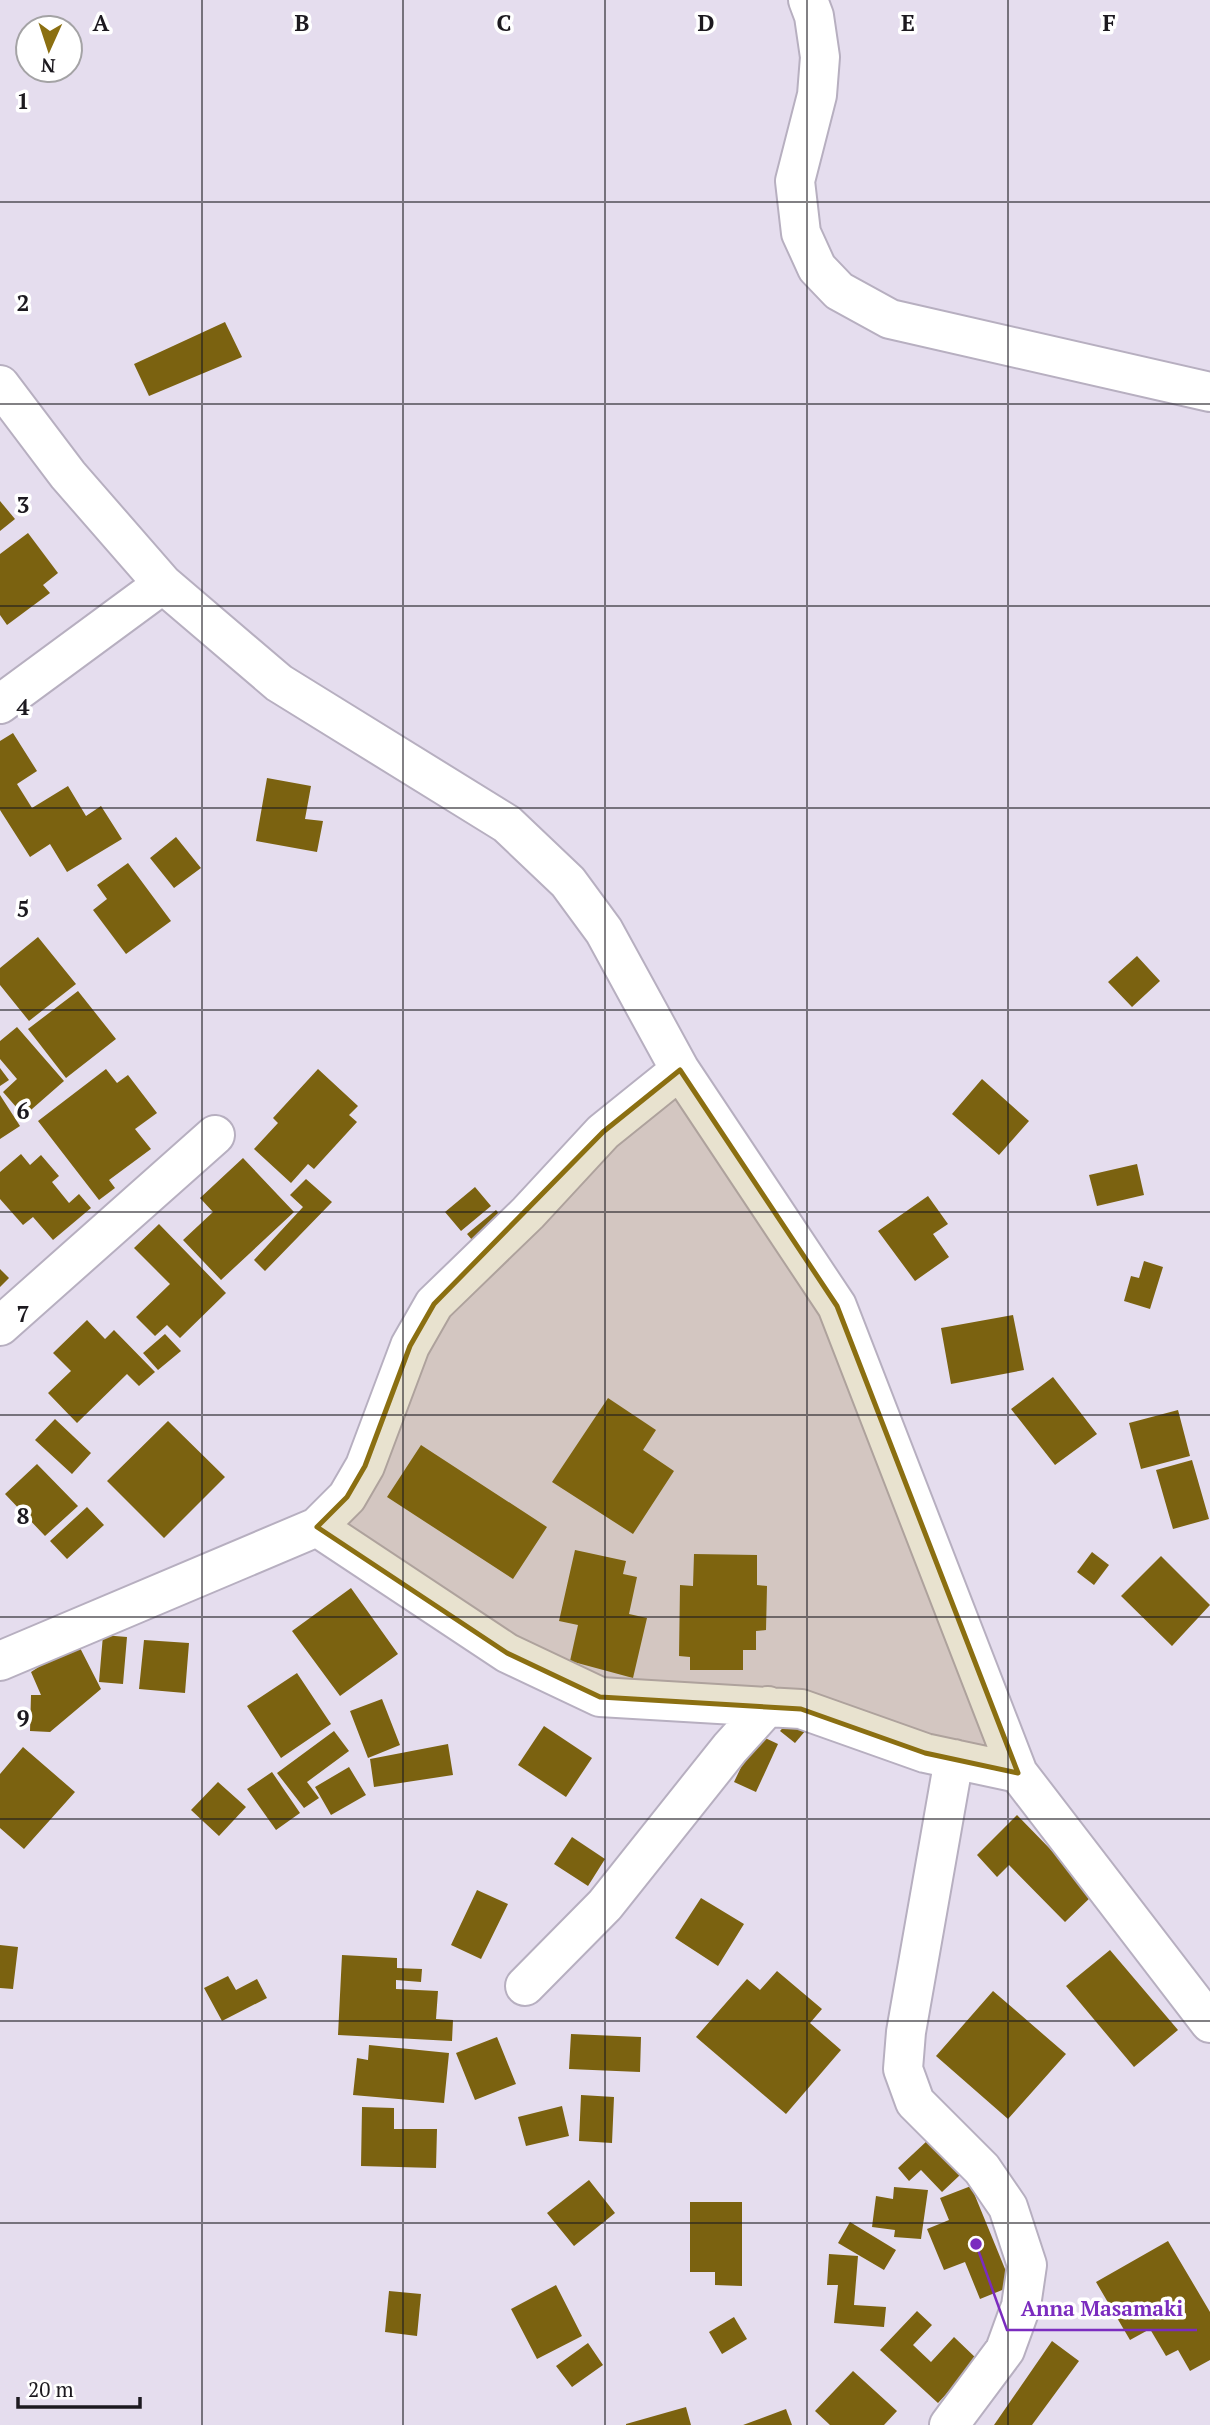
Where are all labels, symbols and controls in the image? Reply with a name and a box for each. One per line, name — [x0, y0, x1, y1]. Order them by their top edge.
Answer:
text: A — [93, 7, 110, 38]
text: B — [295, 7, 310, 38]
text: C — [497, 7, 512, 38]
text: D — [698, 7, 715, 38]
text: E — [901, 7, 915, 38]
text: F — [1102, 7, 1116, 38]
north arrow — [14, 14, 84, 84]
text: N — [40, 54, 56, 79]
text: 1 — [17, 85, 30, 116]
text: 2 — [17, 287, 30, 318]
text: 3 — [17, 489, 30, 520]
text: 4 — [17, 691, 30, 722]
text: 5 — [17, 893, 30, 924]
text: 6 — [17, 1095, 30, 1126]
text: 7 — [17, 1298, 30, 1329]
text: 8 — [17, 1500, 30, 1531]
text: 9 — [17, 1702, 30, 1733]
callout: Anna Masamaki — [1007, 2288, 1197, 2330]
text: Anna Masamaki — [1021, 2294, 1183, 2322]
scale bar — [18, 2366, 140, 2410]
text: 20 m — [28, 2375, 74, 2403]

